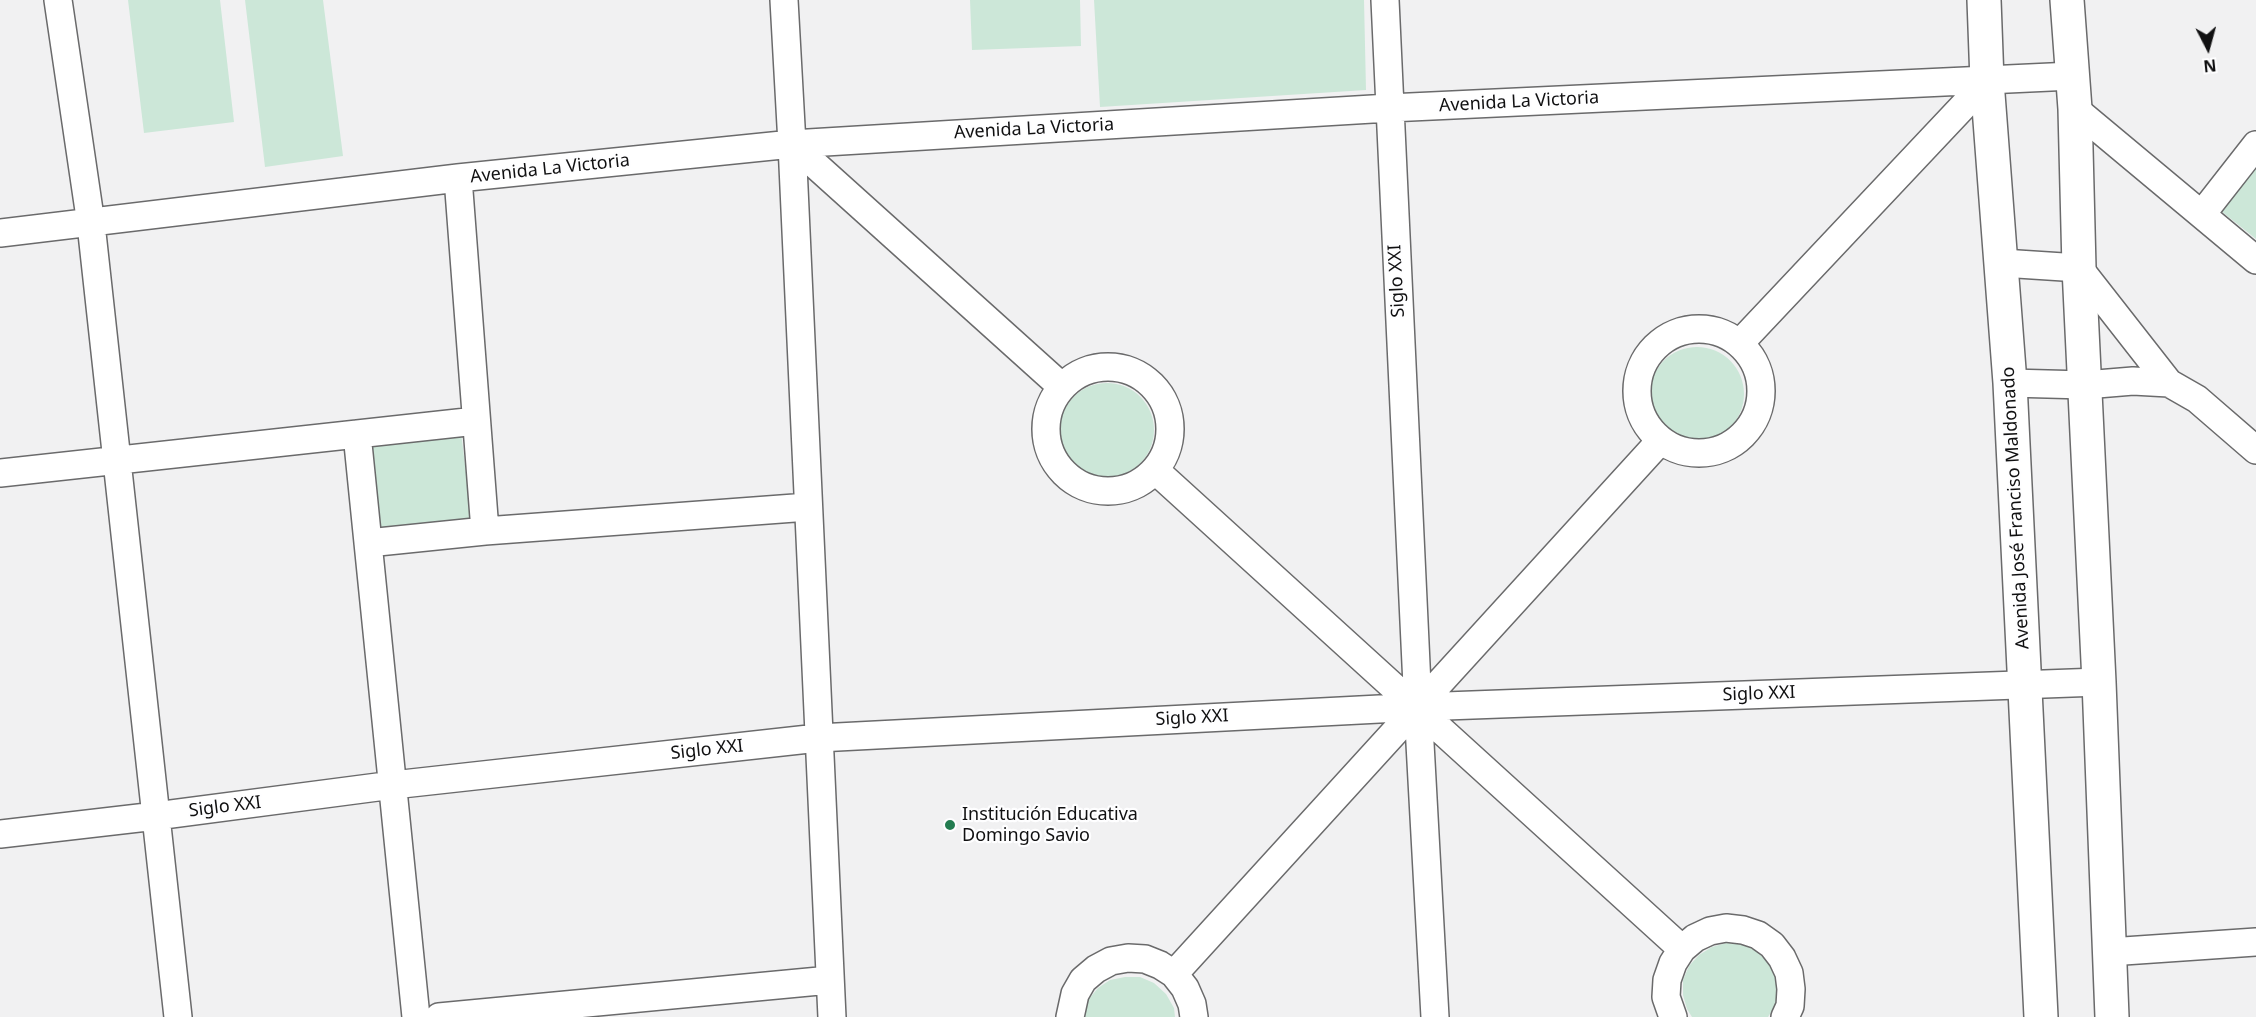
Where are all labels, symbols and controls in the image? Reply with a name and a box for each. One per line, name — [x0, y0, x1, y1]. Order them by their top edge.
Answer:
north arrow — [2178, 18, 2238, 78]
text: N — [2202, 54, 2218, 78]
street label: Avenida La Victoria — [1438, 87, 1600, 117]
street label: Avenida La Victoria — [953, 114, 1115, 144]
street label: Avenida La Victoria — [469, 150, 631, 188]
street label: Siglo XXI — [1384, 244, 1410, 318]
street label: Avenida José Franciso Maldonado — [1998, 366, 2034, 650]
street label: Siglo XXI — [1722, 682, 1796, 706]
street label: Siglo XXI — [1155, 705, 1229, 731]
street label: Siglo XXI — [670, 735, 744, 765]
street label: Siglo XXI — [187, 792, 263, 822]
place label: Institución Educativa Domingo Savio — [962, 804, 1138, 846]
marker: Institución Educativa Domingo Savio — [943, 818, 957, 832]

